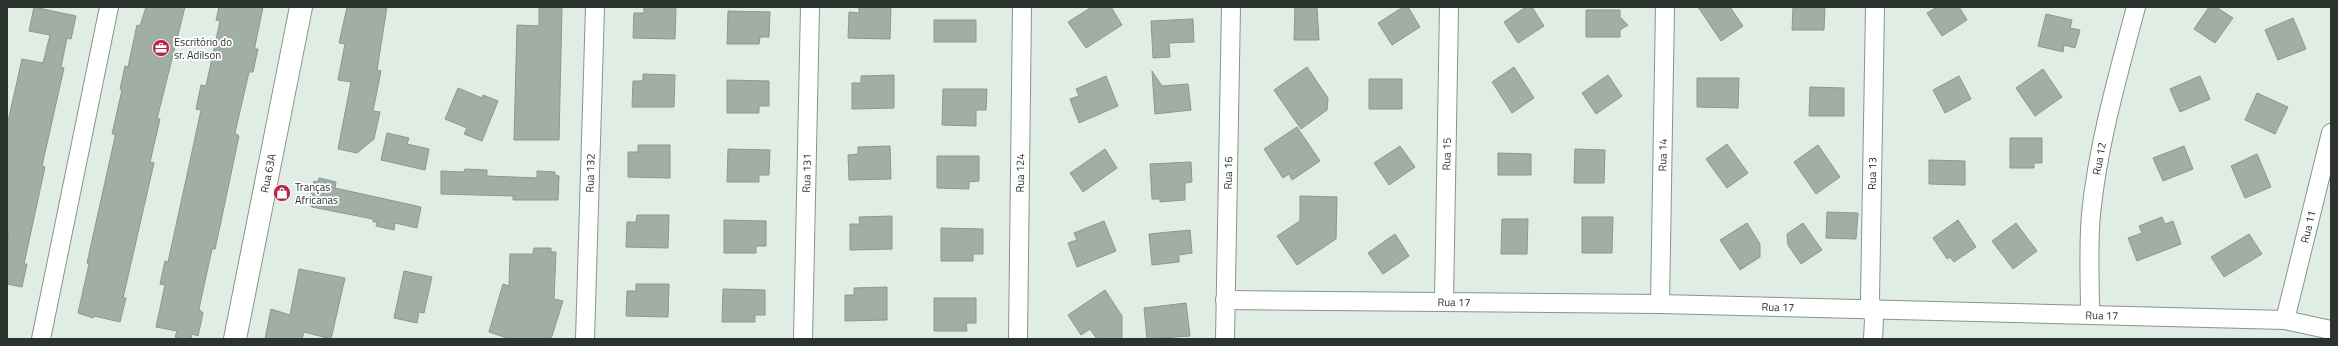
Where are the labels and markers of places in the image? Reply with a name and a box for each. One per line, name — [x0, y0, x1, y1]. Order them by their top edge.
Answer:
place label: Escritório do sr. Adilson — [174, 34, 232, 63]
office icon: Escritório do sr. Adilson — [151, 38, 171, 58]
place label: Tranças Africanas — [295, 179, 338, 208]
shop icon: Tranças Africanas — [272, 183, 292, 203]

